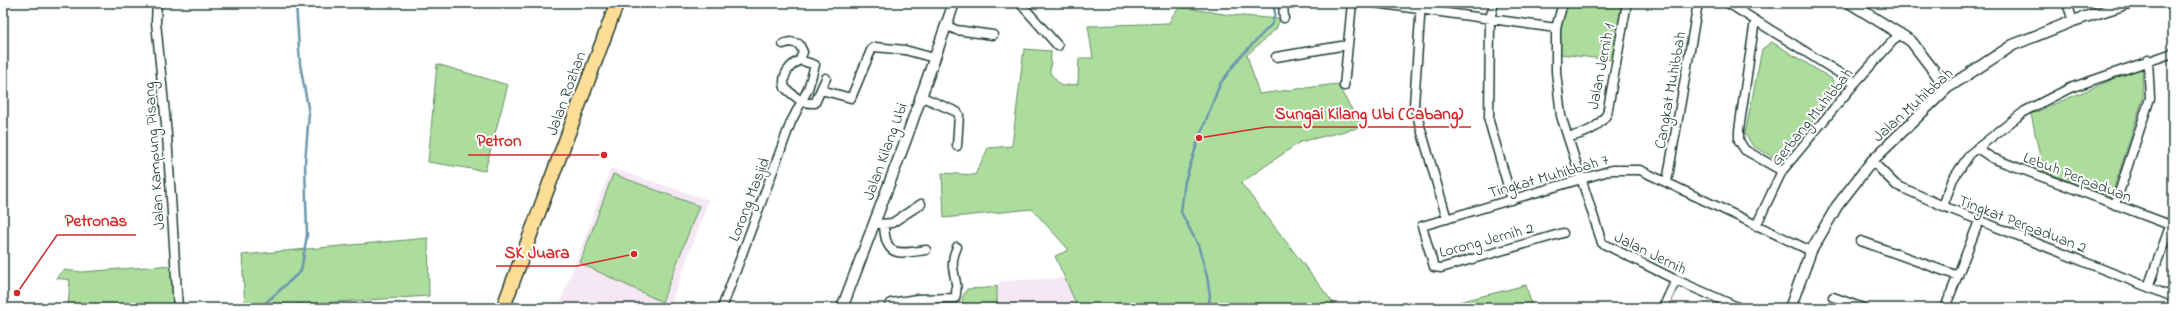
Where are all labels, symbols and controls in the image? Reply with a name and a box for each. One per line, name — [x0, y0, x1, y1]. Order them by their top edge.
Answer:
street label: Jalan Jernih 1 — [1582, 21, 1622, 111]
street label: Cangkat Muhibbah — [1649, 30, 1693, 151]
street label: Jalan Rozhan — [541, 48, 593, 139]
street label: Gerbang Muhibbah — [1765, 63, 1860, 172]
street label: Jalan Muhibbah — [1868, 63, 1959, 148]
street label: Jalan Kampung Pisang — [138, 81, 172, 231]
callout: Sungai Kilang Ubi (Cabang) — [1267, 98, 1471, 127]
street label: Jalan Kilang Ubi — [857, 99, 915, 204]
text: Sungai Kilang Ubi (Cabang) — [1275, 102, 1463, 129]
callout: Petron — [468, 126, 529, 155]
text: Petron — [477, 129, 522, 154]
street label: Lebuh Perpaduan — [2019, 146, 2135, 210]
street label: Tingkat Muhibbah 7 — [1486, 148, 1612, 206]
street label: Lorong Masjid — [723, 154, 777, 245]
street label: Tingkat Perpaduan 2 — [1955, 189, 2090, 260]
callout: Petronas — [57, 206, 136, 235]
text: Petronas — [65, 209, 128, 234]
street label: Lorong Jernih 2 — [1437, 217, 1536, 265]
street label: Jalan Jernih — [1610, 226, 1690, 282]
callout: SK Juara — [496, 237, 577, 266]
text: SK Juara — [504, 241, 570, 266]

